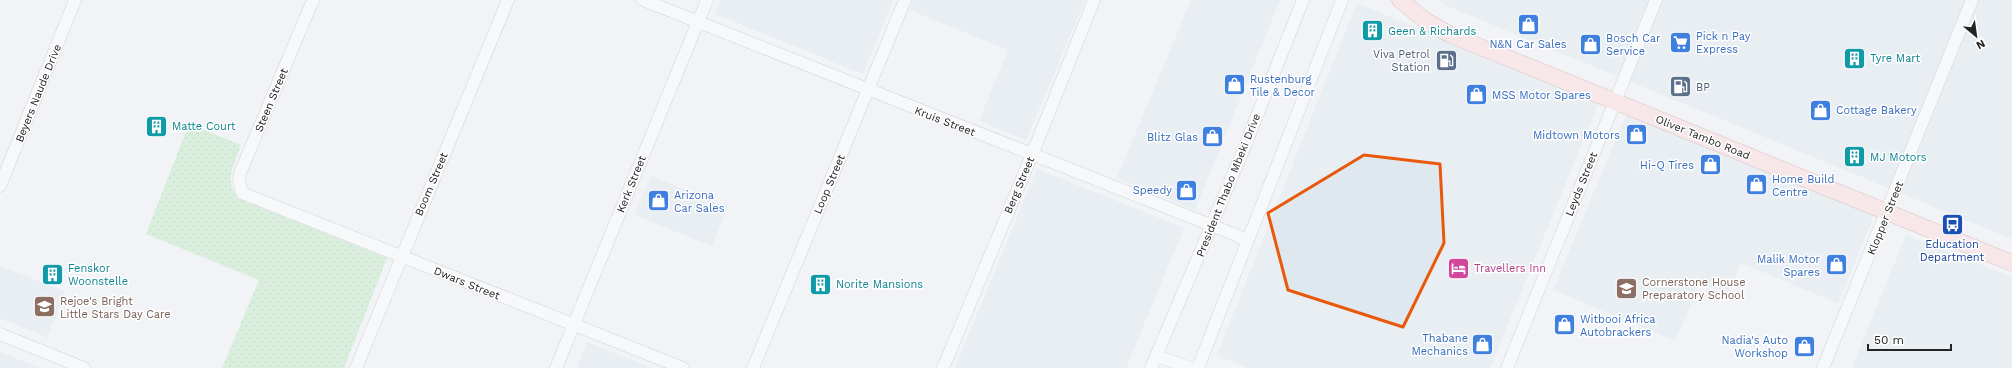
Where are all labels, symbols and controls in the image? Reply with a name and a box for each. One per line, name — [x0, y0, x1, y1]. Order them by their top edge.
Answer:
shop icon: N&N Car Sales — [1515, 11, 1541, 37]
north arrow — [1956, 16, 1996, 56]
building icon: Geen & Richards — [1359, 18, 1385, 44]
place label: Geen & Richards — [1388, 25, 1476, 38]
supermarket icon: Pick n Pay Express — [1667, 29, 1693, 55]
place label: Pick n Pay Express — [1696, 30, 1751, 56]
shop icon: Bosch Car Service — [1577, 31, 1603, 57]
place label: Bosch Car Service — [1606, 32, 1661, 58]
text: N — [1974, 37, 1987, 52]
place label: N&N Car Sales — [1489, 38, 1567, 51]
street label: Beyers Naude Drive — [13, 42, 64, 144]
building icon: Tyre Mart — [1842, 45, 1868, 71]
fuel station icon: Viva Petrol Station — [1433, 47, 1459, 73]
place label: Viva Petrol Station — [1373, 48, 1431, 74]
place label: Tyre Mart — [1870, 52, 1921, 65]
street label: Steen Street — [252, 66, 291, 134]
shop icon: Rustenburg Tile & Decor — [1221, 72, 1247, 98]
place label: Rustenburg Tile & Decor — [1250, 73, 1315, 99]
fuel station icon: BP — [1667, 74, 1693, 100]
place label: BP — [1696, 81, 1710, 94]
shop icon: MSS Motor Spares — [1463, 82, 1489, 108]
place label: MSS Motor Spares — [1492, 89, 1591, 102]
shop icon: Cottage Bakery — [1807, 97, 1833, 123]
street label: Kruis Street — [913, 104, 977, 139]
place label: Cottage Bakery — [1836, 104, 1917, 117]
street label: President Thabo Mbeki Drive — [1194, 111, 1263, 259]
building icon: Matte Court — [144, 113, 170, 139]
street label: Oliver Tambo Road — [1654, 113, 1752, 162]
place label: Matte Court — [172, 120, 236, 133]
shop icon: Midtown Motors — [1623, 122, 1649, 148]
shop icon: Blitz Glas — [1200, 124, 1226, 150]
place label: Midtown Motors — [1533, 129, 1620, 142]
place label: Blitz Glas — [1147, 131, 1198, 144]
building icon: MJ Motors — [1842, 144, 1868, 170]
street label: Boom Street — [412, 150, 451, 218]
street label: Leyds Street — [1563, 150, 1600, 218]
place label: MJ Motors — [1870, 151, 1927, 164]
street label: Loop Street — [811, 152, 848, 216]
shop icon: Hi-Q Tires — [1697, 152, 1723, 178]
street label: Kerk Street — [614, 153, 649, 215]
street label: Berg Street — [1002, 154, 1037, 216]
place label: Hi-Q Tires — [1640, 159, 1694, 172]
shop icon: Home Build Centre — [1743, 172, 1769, 198]
place label: Home Build Centre — [1772, 173, 1834, 199]
shop icon: Speedy — [1174, 177, 1200, 203]
street label: Klopper Street — [1865, 179, 1906, 257]
place label: Speedy — [1133, 184, 1172, 197]
shop icon: Arizona Car Sales — [646, 188, 672, 214]
place label: Arizona Car Sales — [674, 189, 725, 215]
bus stop icon: Education Department — [1939, 211, 1965, 237]
place label: Education Department — [1920, 238, 1985, 264]
shop icon: Malik Motor Spares — [1823, 252, 1849, 278]
place label: Malik Motor Spares — [1757, 253, 1820, 279]
hotel icon: Travellers Inn — [1446, 255, 1472, 281]
building icon: Fenskor Woonstelle — [39, 261, 65, 287]
place label: Fenskor Woonstelle — [68, 262, 128, 288]
place label: Travellers Inn — [1474, 262, 1546, 275]
street label: Dwars Street — [432, 264, 502, 303]
building icon: Norite Mansions — [808, 271, 834, 297]
school or university icon: Cornerstone House Preparatory School — [1613, 275, 1639, 301]
place label: Cornerstone House Preparatory School — [1642, 276, 1745, 302]
place label: Norite Mansions — [836, 278, 923, 291]
school or university icon: Rejoe's Bright Little Stars Day Care — [31, 294, 57, 320]
place label: Rejoe's Bright Little Stars Day Care — [60, 295, 171, 321]
shop icon: Witbooi Africa Autobrackers — [1551, 312, 1577, 338]
place label: Witbooi Africa Autobrackers — [1580, 313, 1656, 339]
scale bar — [1868, 326, 1951, 352]
shop icon: Thabane Mechanics — [1470, 331, 1496, 357]
place label: Thabane Mechanics — [1411, 332, 1468, 358]
shop icon: Nadia's Auto Workshop — [1791, 333, 1817, 359]
text: 50 m — [1874, 333, 1904, 347]
place label: Nadia's Auto Workshop — [1722, 334, 1788, 360]

